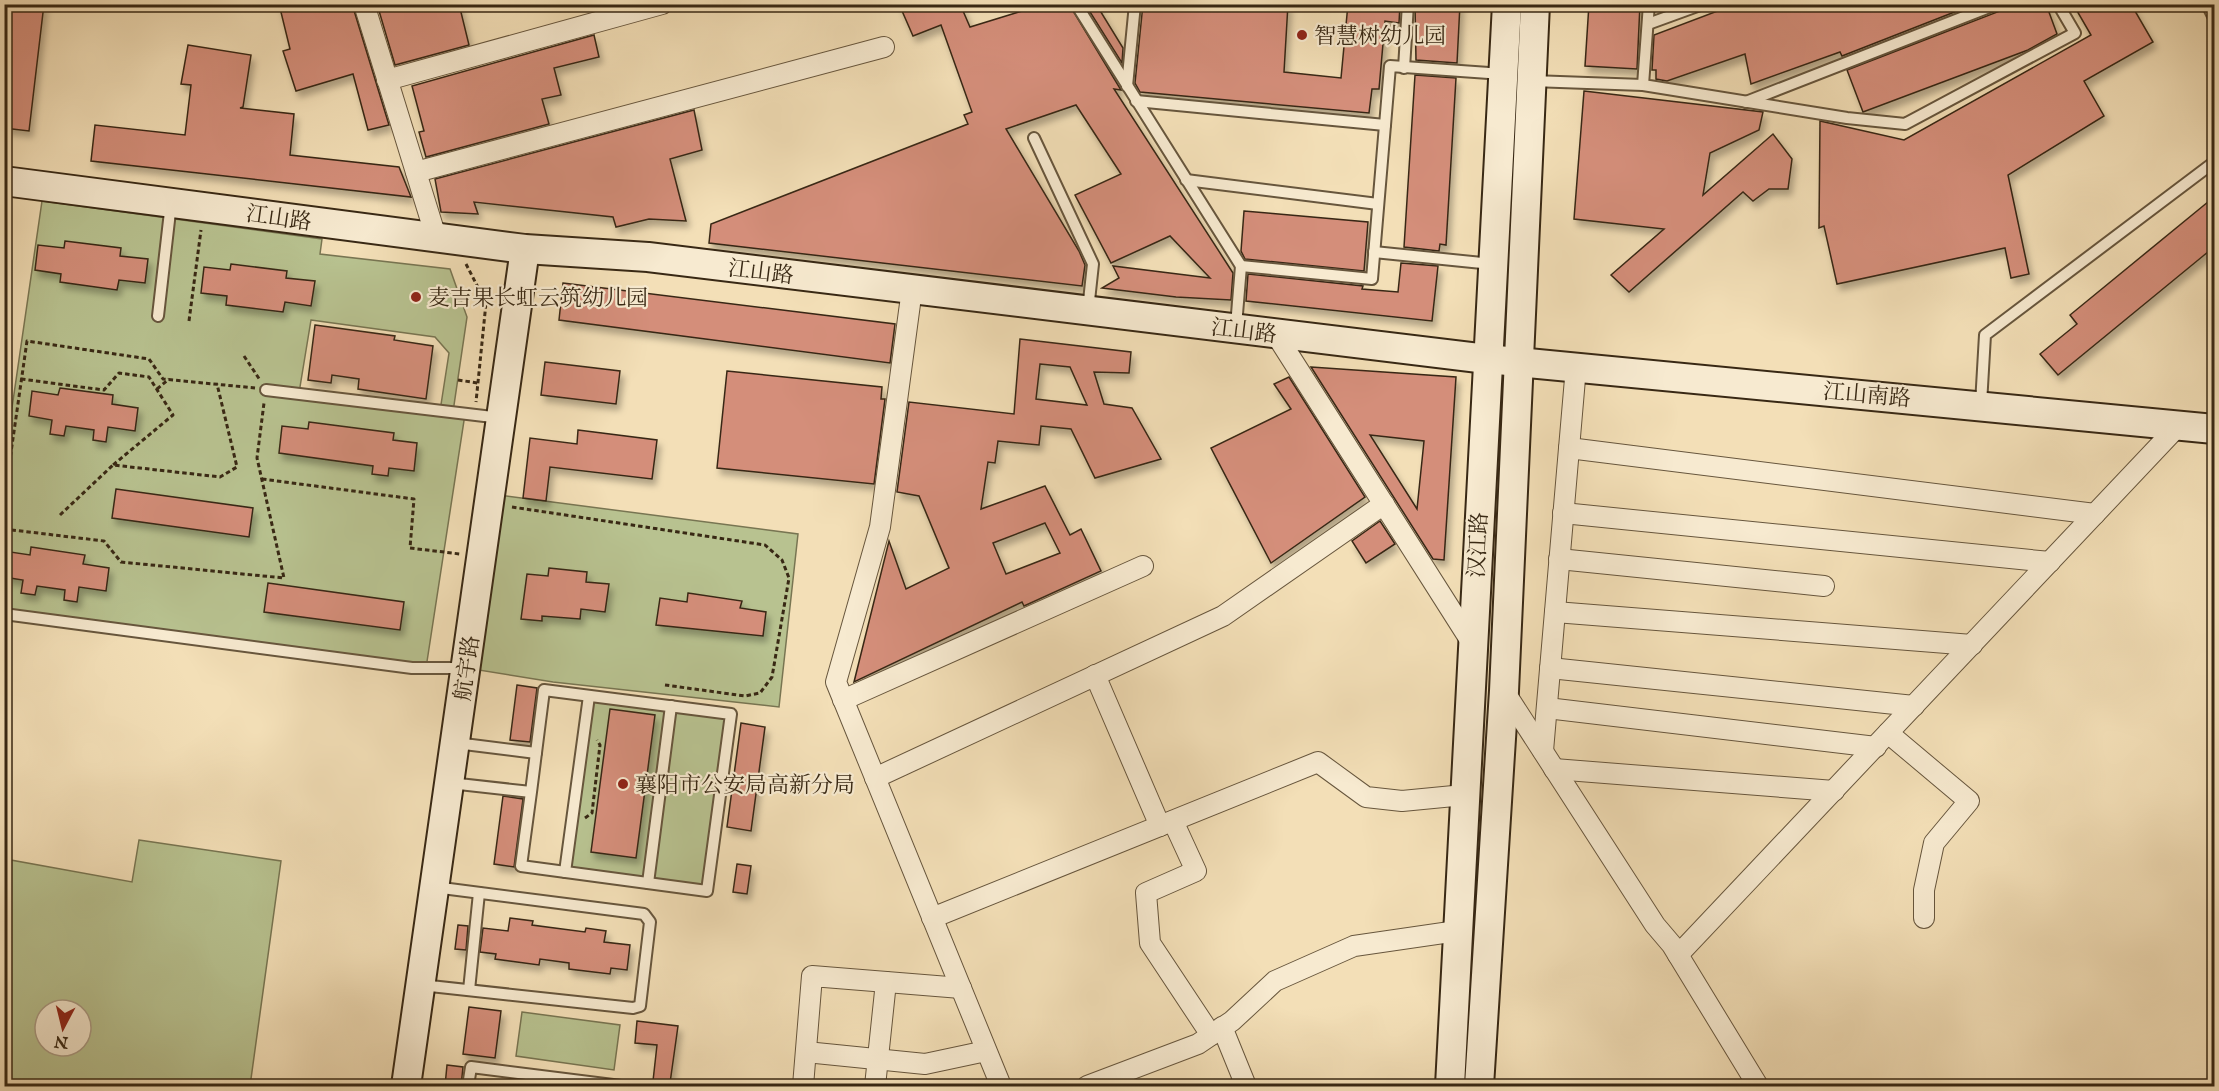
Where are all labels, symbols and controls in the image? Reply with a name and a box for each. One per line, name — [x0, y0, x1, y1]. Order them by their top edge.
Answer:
place label: 智慧树幼儿园 — [1314, 23, 1446, 51]
marker: 智慧树幼儿园 — [1295, 28, 1309, 42]
street label: 江山路 — [244, 201, 313, 237]
street label: 江山路 — [726, 255, 795, 291]
place label: 麦吉果长虹云筑幼儿园 — [428, 285, 648, 313]
marker: 麦吉果长虹云筑幼儿园 — [409, 290, 423, 304]
street label: 江山路 — [1209, 314, 1278, 350]
street label: 江山南路 — [1822, 378, 1912, 414]
street label: 汉江路 — [1463, 511, 1495, 579]
street label: 航宇路 — [450, 634, 486, 703]
place label: 襄阳市公安局高新分局 — [635, 772, 855, 800]
marker: 襄阳市公安局高新分局 — [616, 777, 630, 791]
north arrow — [33, 998, 93, 1058]
text: N — [53, 1030, 70, 1052]

